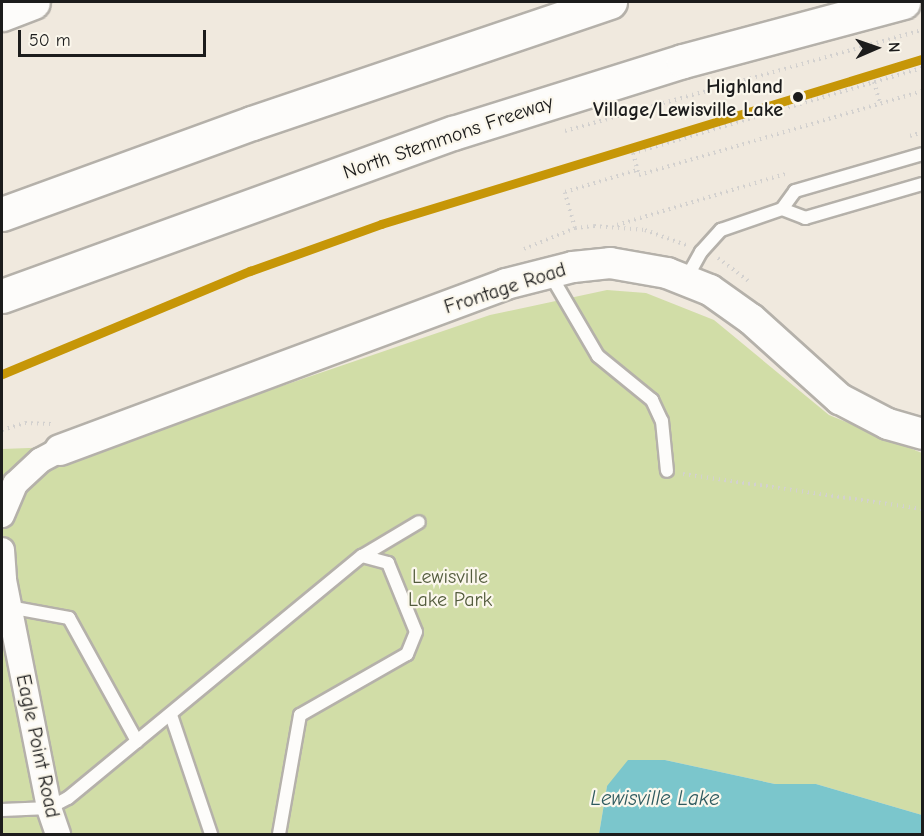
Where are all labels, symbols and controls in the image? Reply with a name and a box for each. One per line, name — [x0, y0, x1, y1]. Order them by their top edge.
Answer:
scale bar — [21, 18, 208, 56]
north arrow — [846, 18, 906, 78]
text: 50 m — [29, 30, 71, 51]
text: N — [885, 42, 903, 53]
place label: Highland Village/Lewisville Lake — [593, 74, 783, 121]
marker: Highland Village/Lewisville Lake — [788, 87, 808, 107]
street label: North Stemmons Freeway — [340, 90, 556, 184]
street label: Frontage Road — [441, 257, 569, 319]
park label: Lewisville Lake Park — [408, 565, 492, 612]
street label: Eagle Point Road — [11, 672, 65, 820]
water label: Lewisville Lake — [591, 785, 719, 811]

